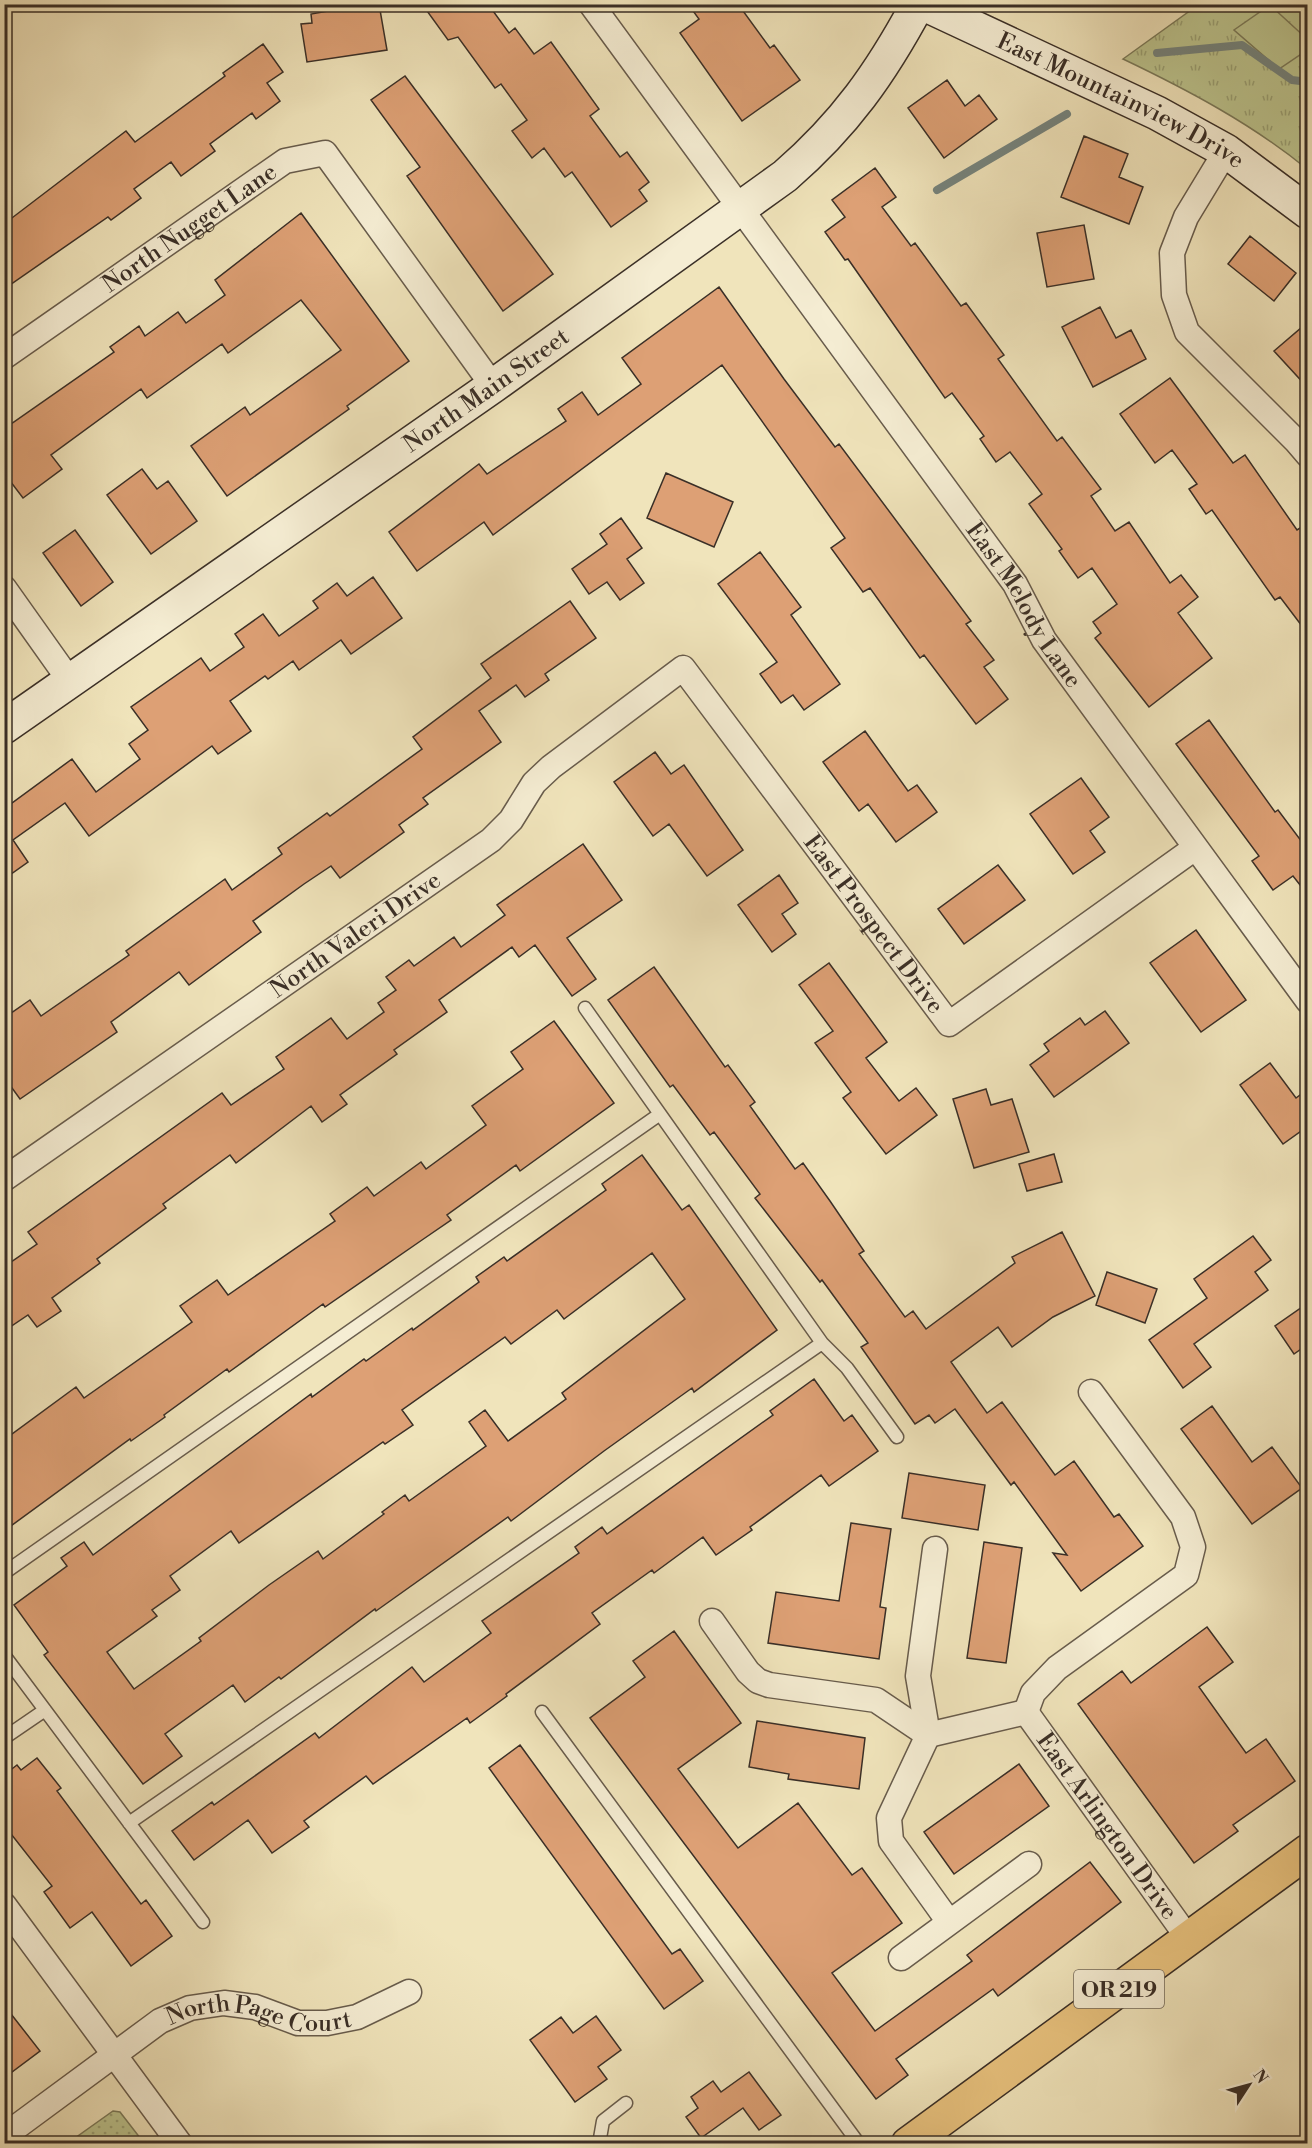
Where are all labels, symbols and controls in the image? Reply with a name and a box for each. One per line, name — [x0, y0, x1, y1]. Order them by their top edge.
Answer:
street label: East Mountainview Drive — [992, 26, 1250, 176]
street label: North Nugget Lane — [97, 157, 283, 300]
street label: North Main Street — [398, 322, 576, 460]
street label: East Melody Lane — [959, 516, 1088, 694]
street label: East Prospect Drive — [797, 829, 950, 1020]
street label: North Valeri Drive — [265, 865, 447, 1005]
street label: East Arlington Drive — [1030, 1727, 1184, 1926]
road number: OR 219 — [1074, 1970, 1164, 2008]
street label: North Page Court — [162, 1988, 355, 2040]
north arrow — [1219, 2055, 1279, 2115]
text: N — [1249, 2066, 1272, 2088]

